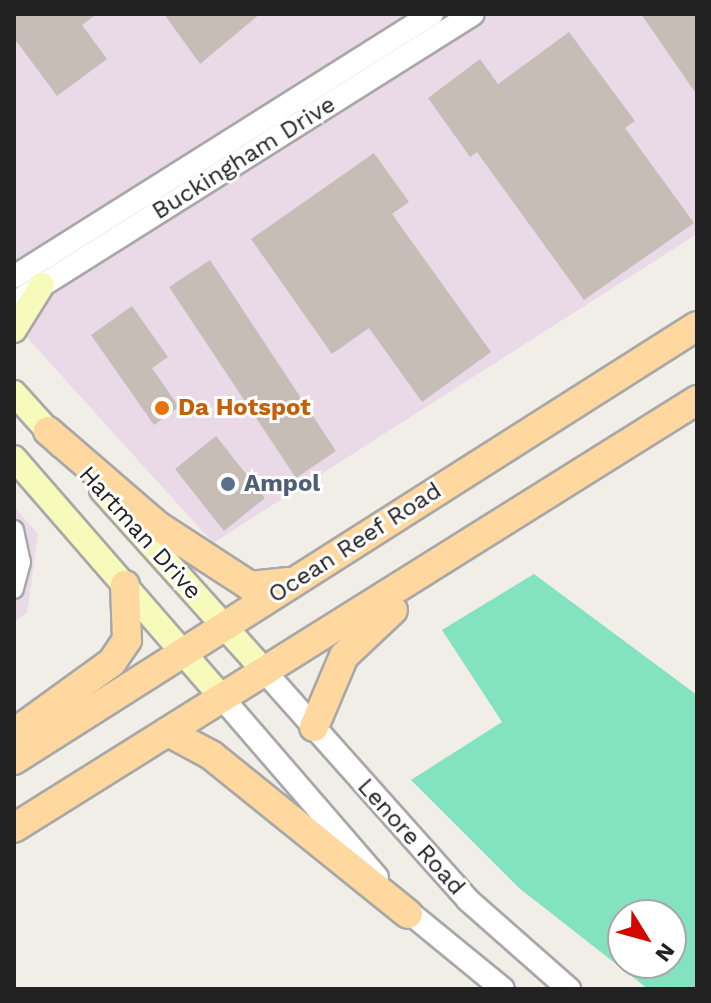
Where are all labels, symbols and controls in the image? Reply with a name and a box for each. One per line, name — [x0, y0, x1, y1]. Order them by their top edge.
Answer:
street label: Buckingham Drive — [147, 90, 341, 226]
place label: Da Hotspot — [178, 394, 311, 422]
marker: Da Hotspot — [153, 399, 171, 417]
street label: Hartman Drive — [73, 460, 207, 606]
place label: Ampol — [244, 470, 320, 498]
marker: Ampol — [219, 475, 237, 493]
street label: Ocean Reef Road — [263, 476, 447, 610]
street label: Lenore Road — [351, 773, 471, 901]
north arrow — [607, 899, 687, 979]
text: N — [650, 939, 680, 967]

